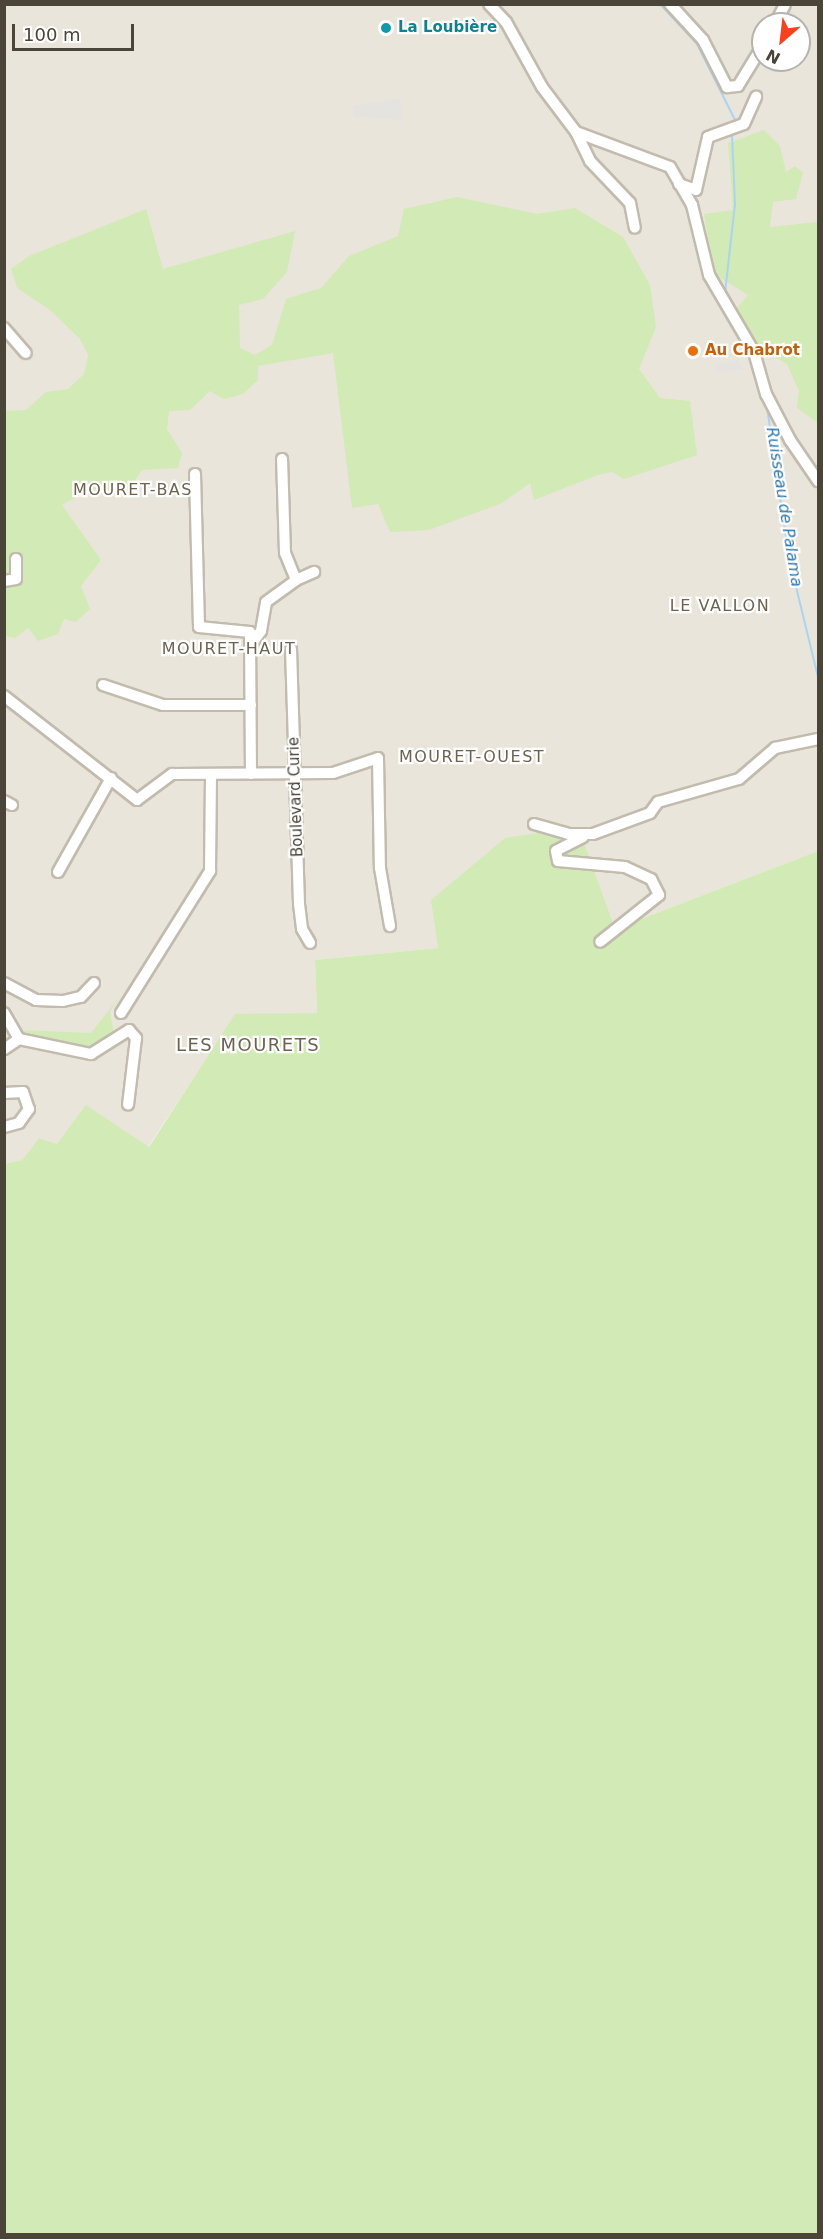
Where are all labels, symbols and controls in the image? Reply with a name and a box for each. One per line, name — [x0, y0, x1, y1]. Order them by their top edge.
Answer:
scale bar — [15, 12, 136, 50]
north arrow — [751, 12, 811, 72]
place label: La Loubière — [398, 19, 497, 37]
marker: La Loubière — [379, 21, 393, 35]
text: 100 m — [23, 24, 81, 45]
text: N — [763, 45, 784, 68]
place label: Au Chabrot — [705, 342, 800, 360]
marker: Au Chabrot — [686, 344, 700, 358]
water label: Ruisseau de Palama — [762, 426, 806, 588]
district label: MOURET-BAS — [73, 480, 193, 500]
district label: LE VALLON — [670, 596, 770, 616]
district label: MOURET-HAUT — [162, 639, 296, 659]
street label: Boulevard Curie — [285, 737, 307, 857]
district label: MOURET-OUEST — [399, 747, 545, 767]
district label: LES MOURETS — [176, 1034, 320, 1056]

